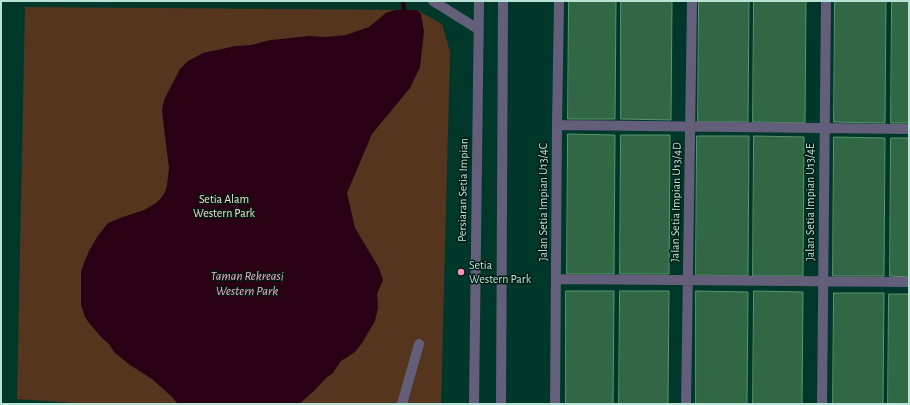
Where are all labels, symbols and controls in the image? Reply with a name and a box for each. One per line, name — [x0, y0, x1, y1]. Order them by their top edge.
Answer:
street label: Persiaran Setia Impian — [455, 138, 471, 242]
street label: Jalan Setia Impian U13/4D — [668, 142, 684, 262]
street label: Jalan Setia Impian U13/4C — [536, 143, 550, 261]
street label: Jalan Setia Impian U13/4E — [803, 143, 817, 261]
park label: Setia Alam Western Park — [193, 192, 255, 220]
place label: Setia Western Park — [469, 258, 531, 286]
marker: Setia Western Park — [456, 267, 466, 277]
water label: Taman Rekreasi Western Park — [210, 268, 284, 299]

